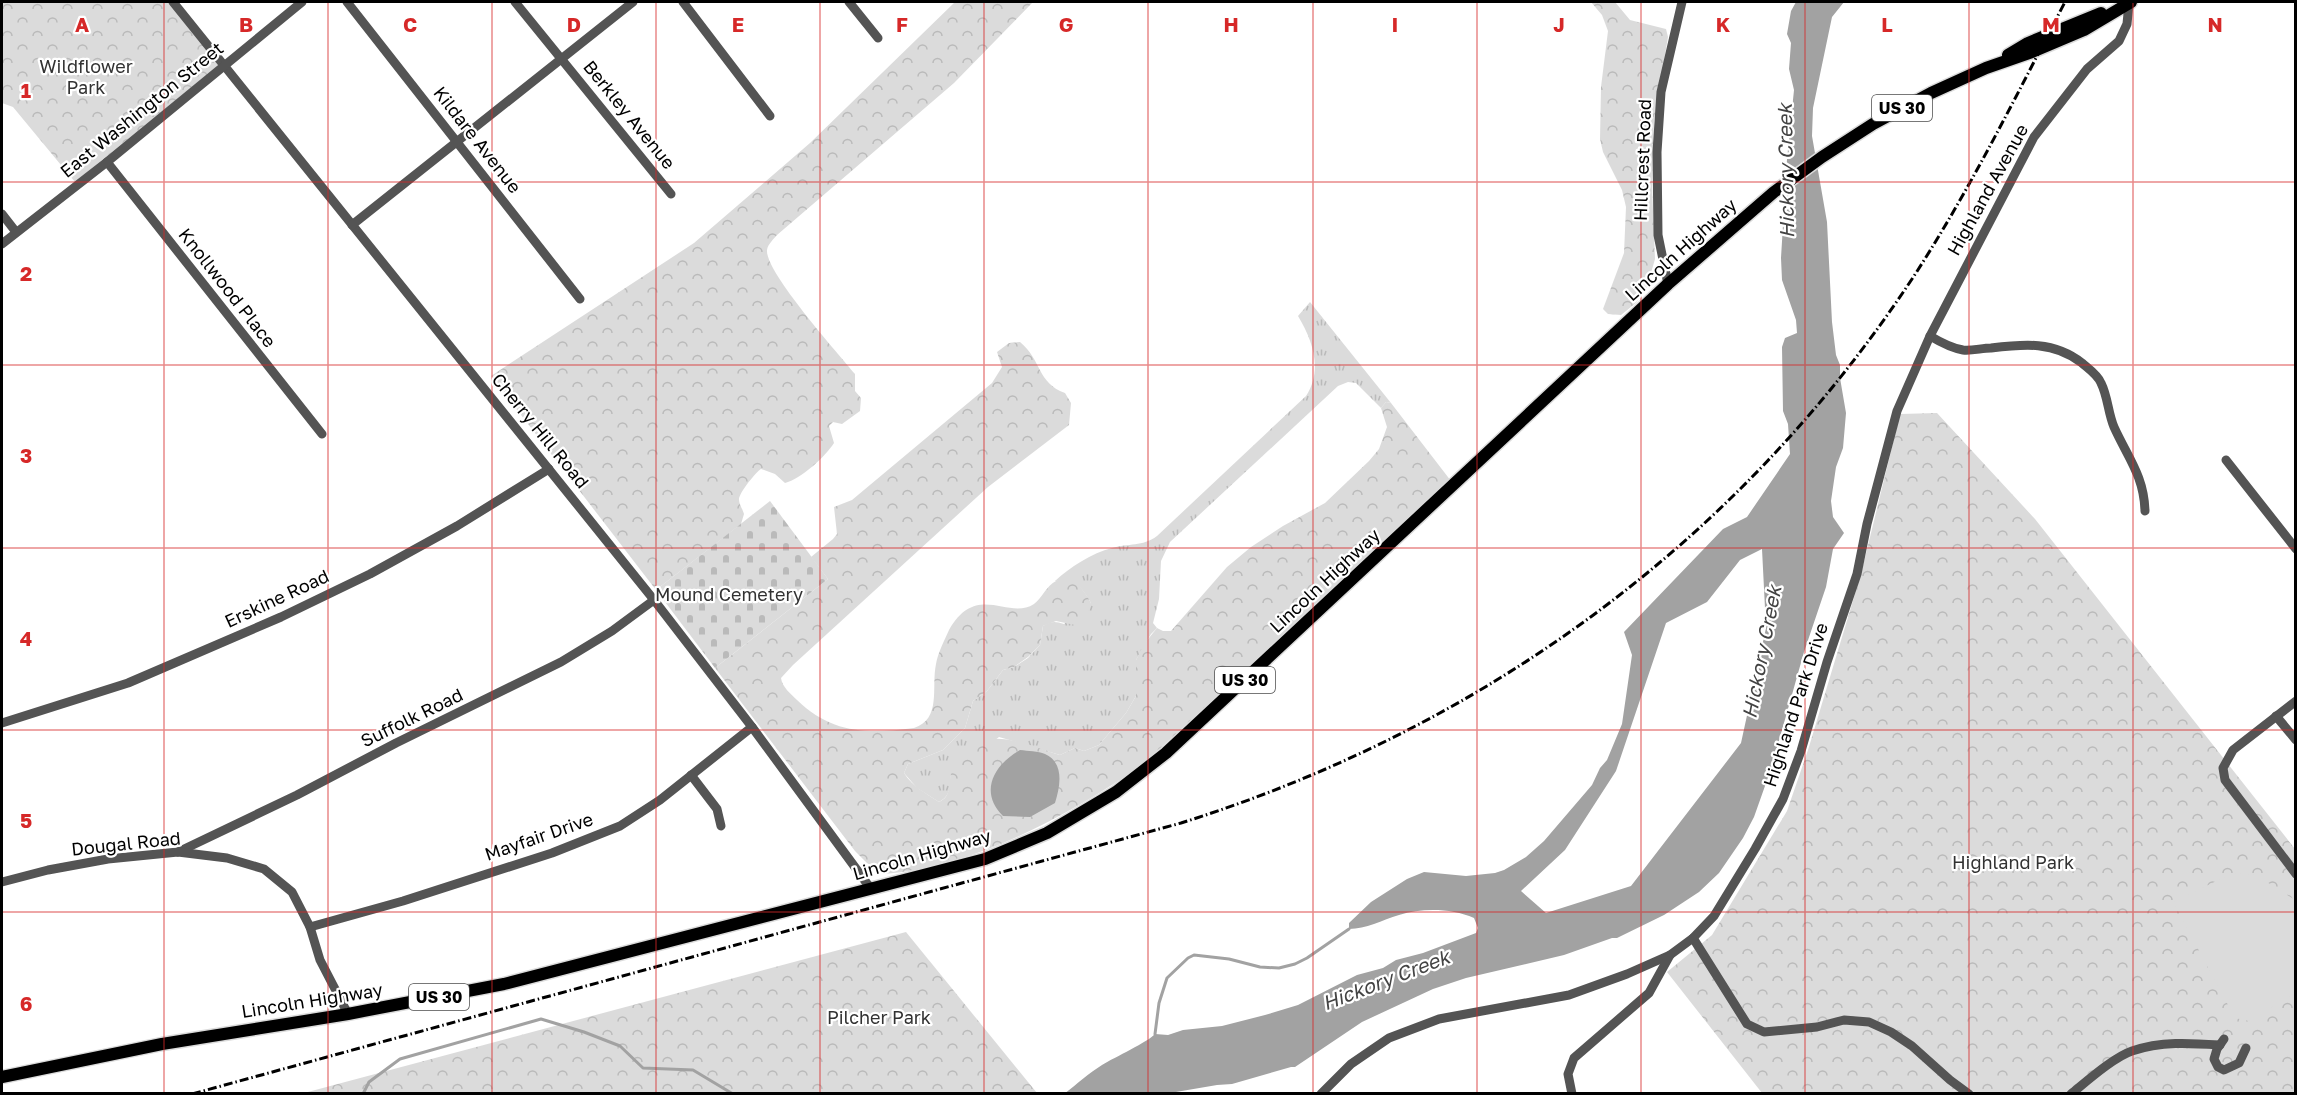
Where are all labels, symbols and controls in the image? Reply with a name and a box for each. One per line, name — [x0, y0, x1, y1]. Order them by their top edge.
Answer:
text: A — [75, 12, 89, 36]
text: B — [239, 12, 253, 36]
text: C — [403, 12, 417, 36]
text: D — [567, 12, 581, 36]
text: E — [732, 12, 744, 36]
text: F — [896, 12, 908, 36]
text: G — [1059, 12, 1073, 36]
text: H — [1223, 12, 1239, 36]
text: I — [1392, 12, 1398, 36]
text: J — [1553, 12, 1565, 36]
text: K — [1716, 12, 1731, 36]
text: L — [1881, 12, 1893, 36]
text: M — [2042, 12, 2060, 36]
text: N — [2207, 12, 2223, 36]
street label: East Washington Street — [55, 37, 227, 182]
park label: Wildflower Park — [39, 55, 133, 98]
street label: Berkley Avenue — [579, 56, 680, 173]
text: 1 — [21, 78, 31, 102]
street label: Kildare Avenue — [429, 82, 526, 197]
road number: US 30 — [1872, 95, 1932, 121]
street label: Hillcrest Road — [1629, 98, 1655, 221]
water label: Hickory Creek — [1772, 101, 1799, 239]
street label: Highland Avenue — [1942, 120, 2032, 259]
street label: Lincoln Highway — [1620, 193, 1741, 305]
street label: Knollwood Place — [174, 223, 281, 351]
text: 2 — [20, 261, 32, 285]
street label: Cherry Hill Road — [488, 368, 594, 492]
text: 3 — [20, 443, 32, 467]
street label: Lincoln Highway — [1265, 524, 1384, 637]
street label: Erskine Road — [221, 564, 332, 632]
water label: Hickory Creek — [1736, 581, 1787, 720]
park label: Mound Cemetery — [655, 583, 803, 605]
street label: Highland Park Drive — [1758, 620, 1832, 790]
text: 4 — [20, 626, 32, 650]
road number: US 30 — [1215, 667, 1275, 693]
street label: Suffolk Road — [357, 683, 466, 751]
street label: Mayfair Drive — [482, 807, 596, 865]
text: 5 — [20, 808, 32, 832]
street label: Lincoln Highway — [850, 824, 993, 884]
street label: Dougal Road — [70, 826, 182, 860]
park label: Highland Park — [1952, 851, 2074, 873]
water label: Hickory Creek — [1318, 943, 1456, 1015]
street label: Lincoln Highway — [240, 978, 384, 1022]
road number: US 30 — [409, 984, 469, 1010]
text: 6 — [20, 991, 32, 1015]
park label: Pilcher Park — [827, 1006, 931, 1028]

